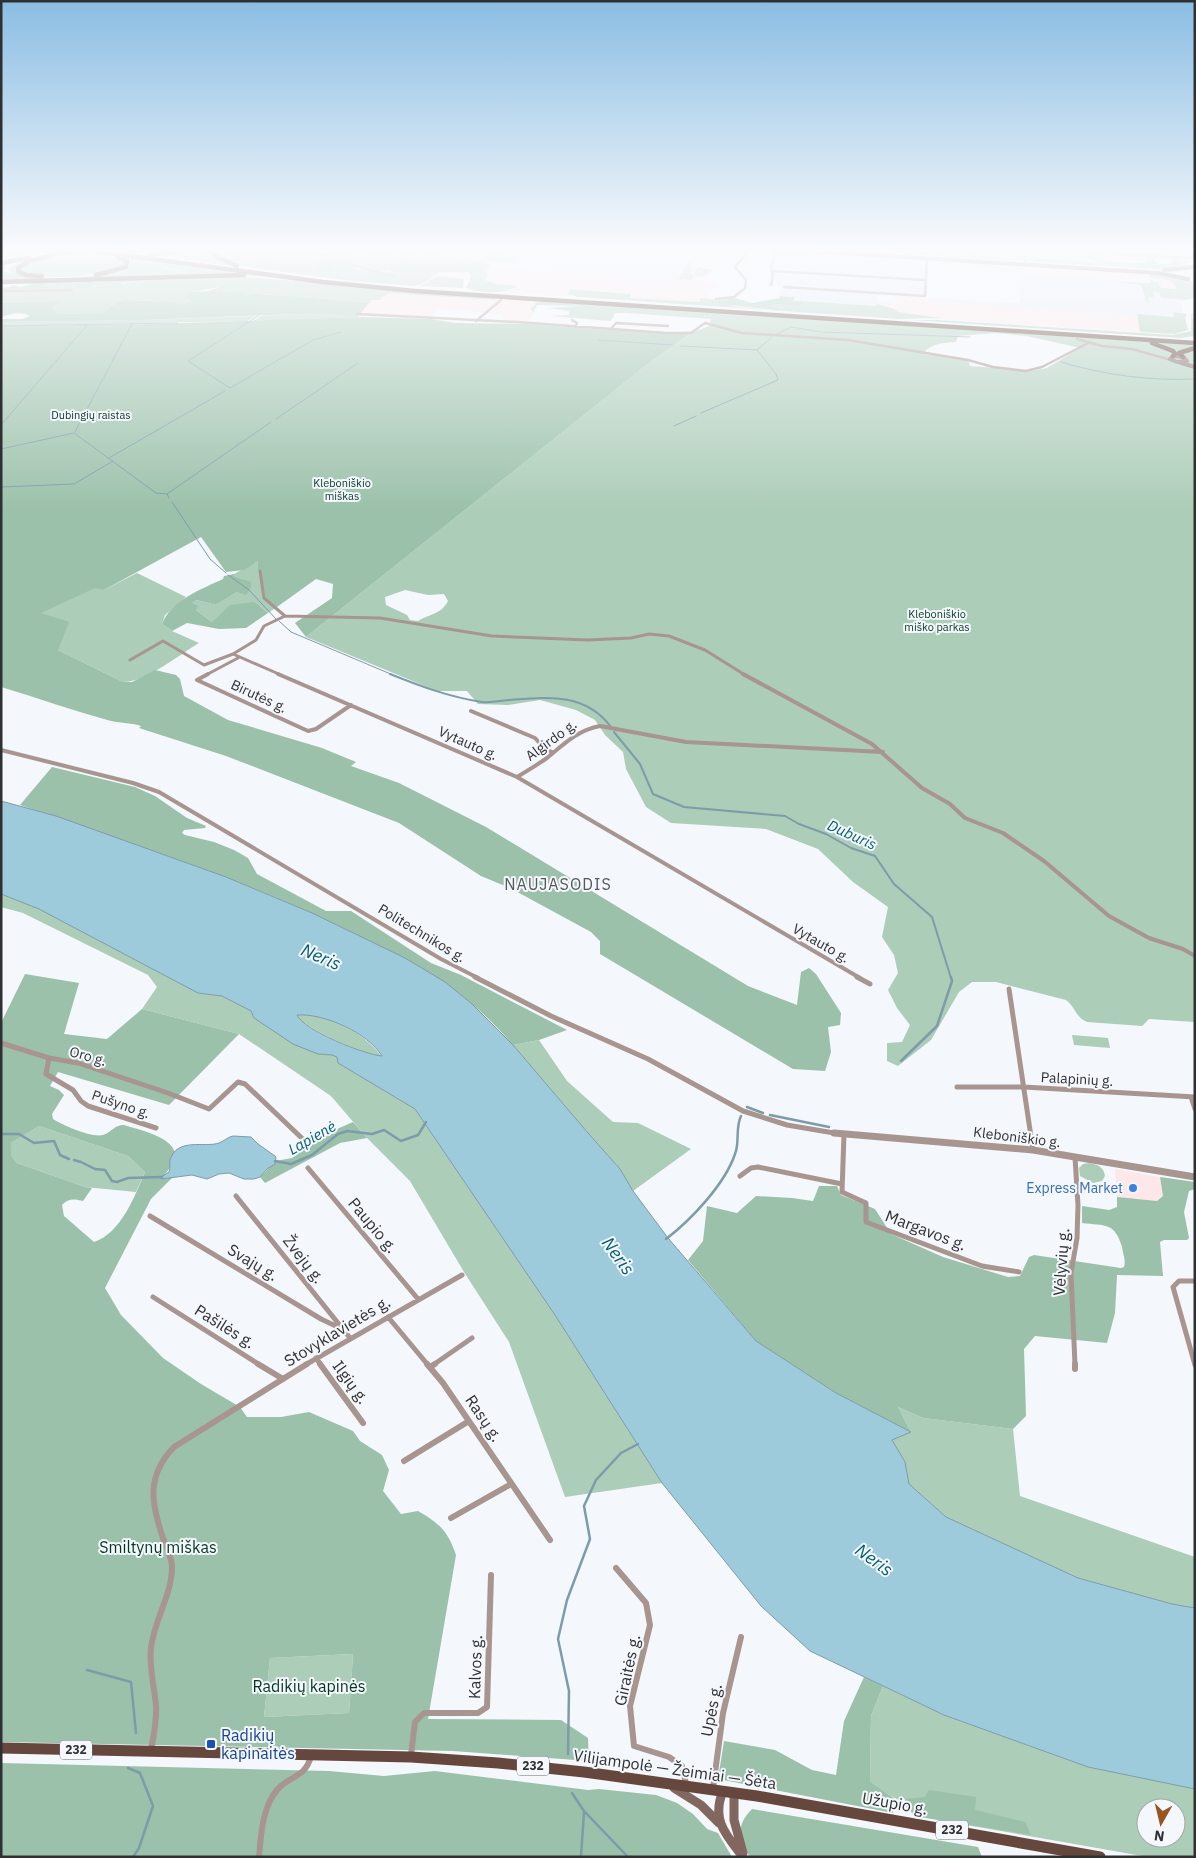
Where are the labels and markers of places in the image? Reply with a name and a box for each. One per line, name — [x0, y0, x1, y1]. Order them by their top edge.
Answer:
place label: Express Market — [1026, 1179, 1123, 1197]
marker: Express Market — [1127, 1182, 1139, 1194]
place label: Radikių kapinaitės — [221, 1725, 295, 1763]
marker: Radikių kapinaitės — [205, 1738, 217, 1750]

